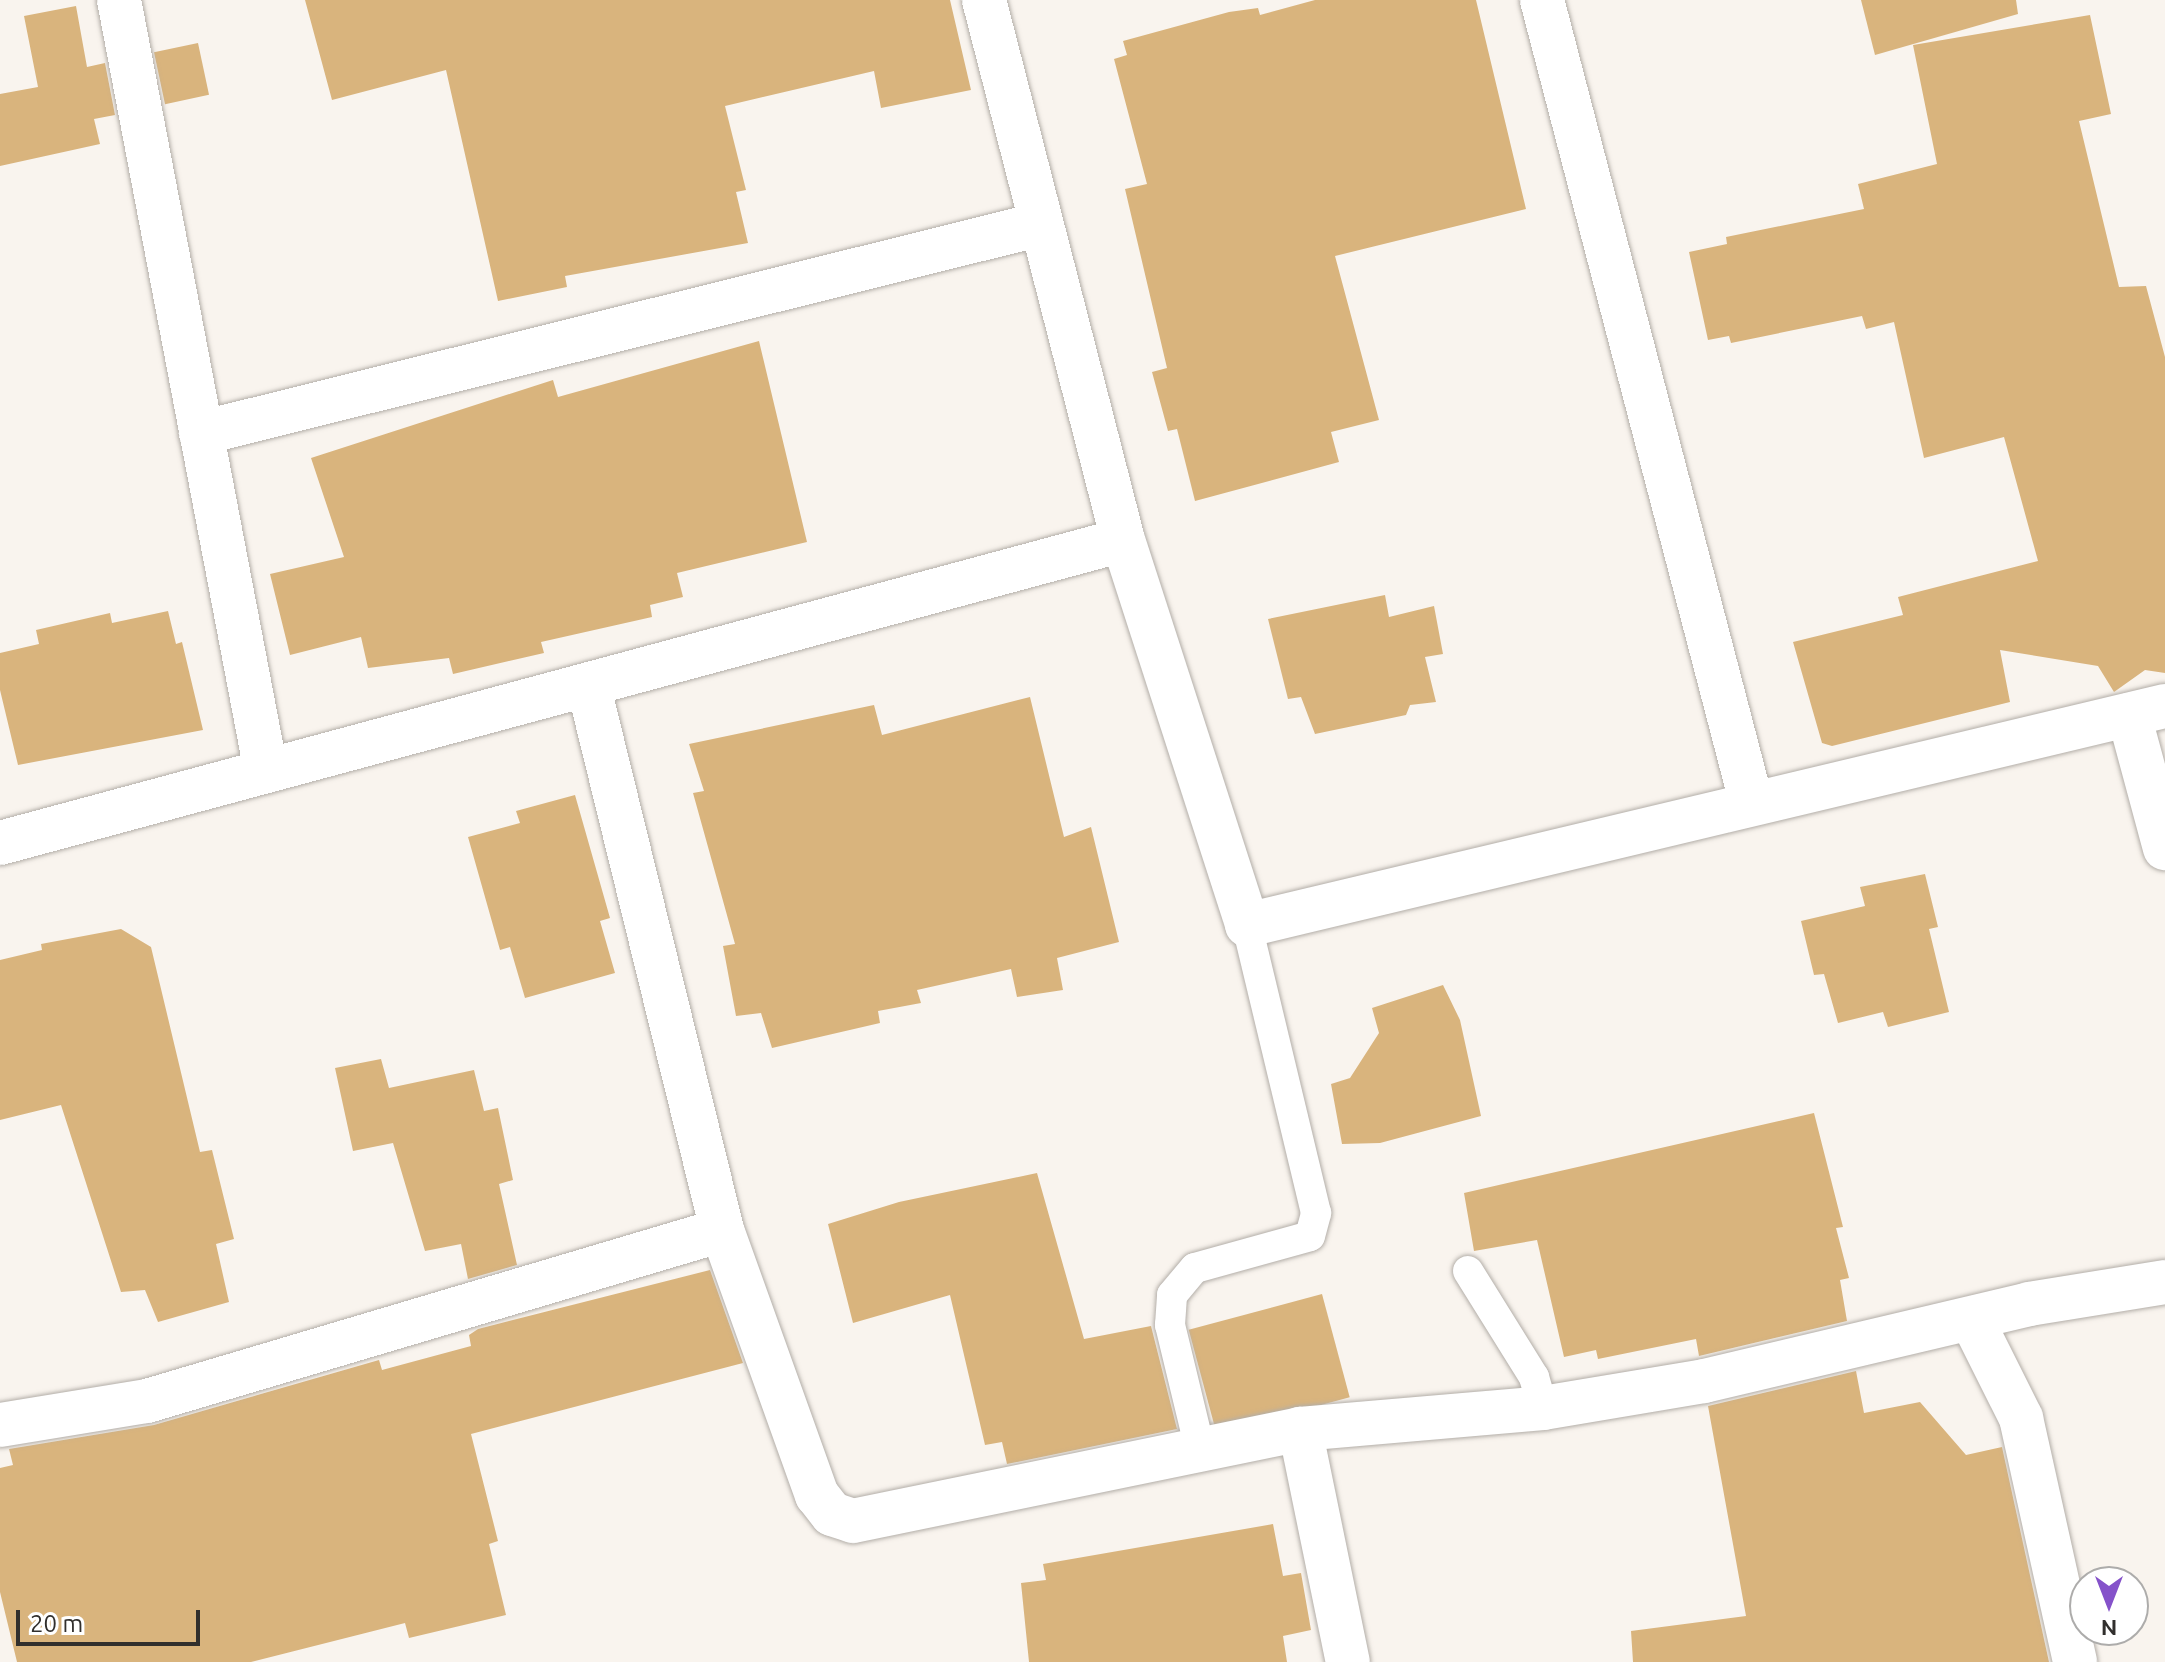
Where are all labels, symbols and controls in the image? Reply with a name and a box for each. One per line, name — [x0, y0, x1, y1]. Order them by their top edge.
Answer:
north arrow — [2069, 1566, 2149, 1646]
scale bar — [20, 1594, 204, 1644]
text: 20 m — [30, 1610, 83, 1637]
text: N — [2101, 1616, 2117, 1641]

